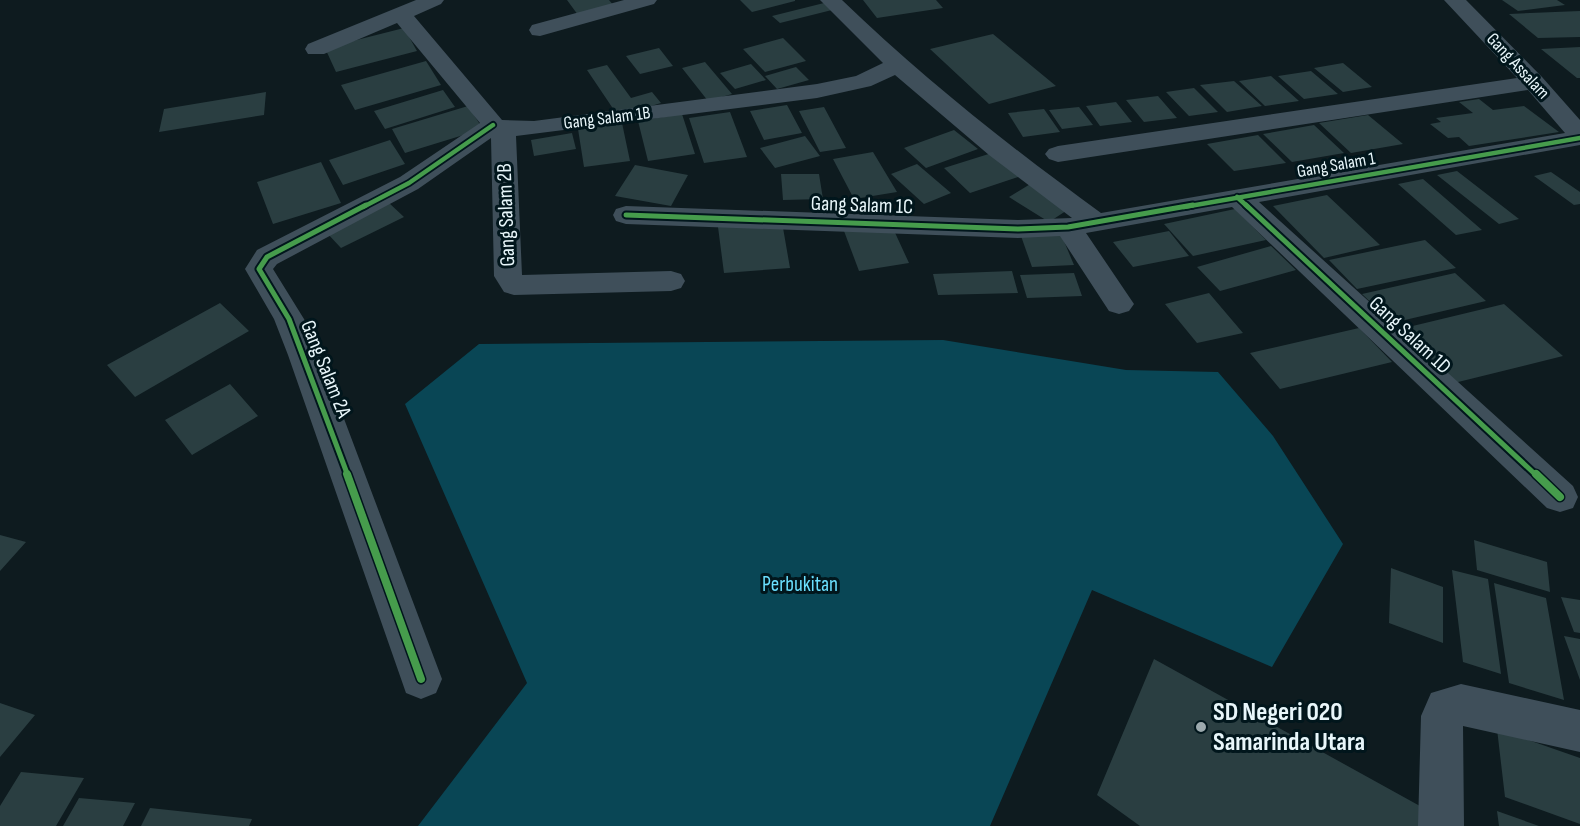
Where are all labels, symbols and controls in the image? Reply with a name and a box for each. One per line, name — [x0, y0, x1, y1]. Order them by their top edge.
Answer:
street label: Gang Assalam — [1482, 29, 1554, 103]
street label: Gang Salam 1B — [562, 102, 652, 134]
street label: Gang Salam 1 — [1295, 148, 1378, 182]
street label: Gang Salam 2B — [492, 163, 520, 267]
street label: Gang Salam 1C — [810, 191, 914, 219]
street label: Gang Salam 1D — [1364, 291, 1456, 379]
street label: Gang Salam 2A — [295, 317, 357, 422]
park label: Perbukitan — [762, 572, 838, 597]
place label: SD Negeri 020 Samarinda Utara — [1213, 697, 1365, 758]
marker: SD Negeri 020 Samarinda Utara — [1194, 720, 1208, 734]

